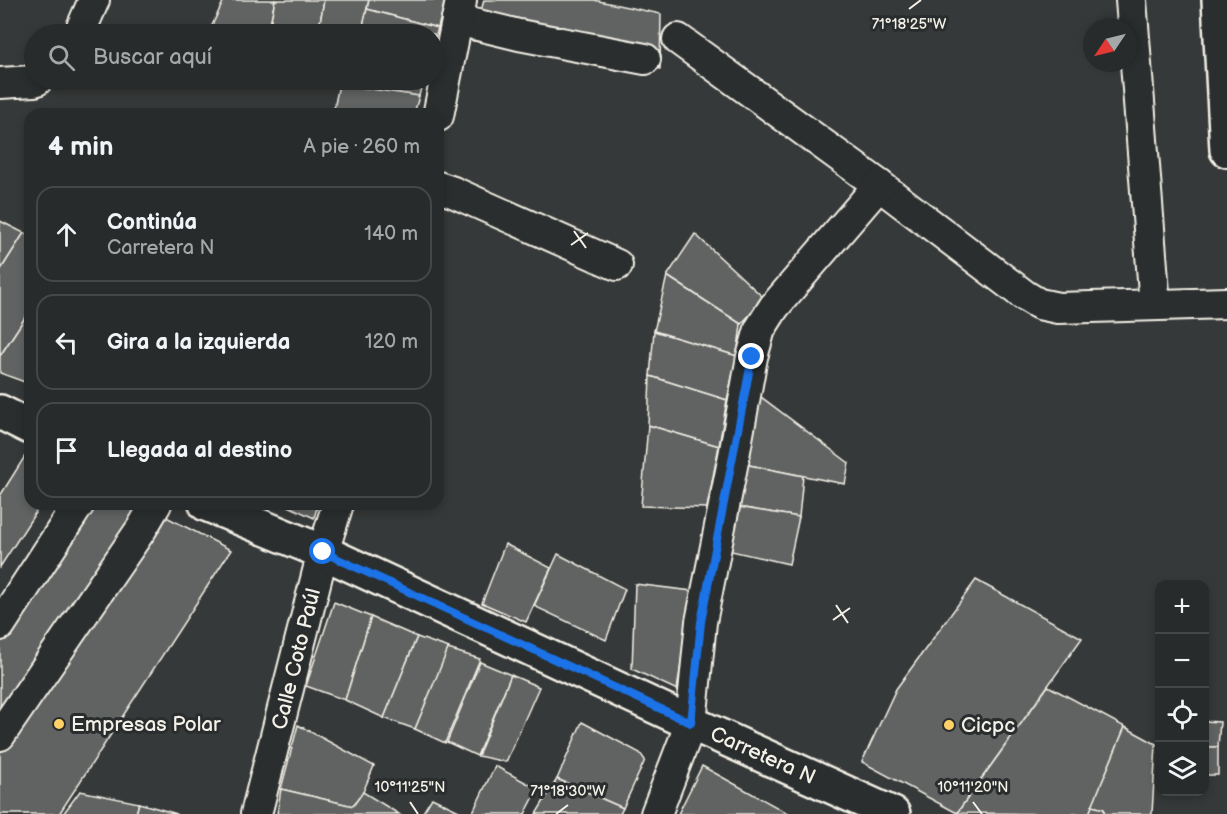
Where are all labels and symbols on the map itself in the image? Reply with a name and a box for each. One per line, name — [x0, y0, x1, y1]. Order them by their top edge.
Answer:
text: 71°18'25"W — [872, 15, 947, 34]
north arrow — [1083, 18, 1137, 72]
route end — [738, 343, 764, 369]
route start — [309, 538, 335, 564]
street label: Calle Coto Paúl — [267, 586, 326, 732]
place label: Empresas Polar — [71, 712, 221, 737]
place label: Cicpc — [961, 713, 1015, 738]
marker: Empresas Polar — [52, 717, 66, 731]
marker: Cicpc — [942, 718, 956, 732]
street label: Carretera N — [706, 721, 819, 790]
text: 10°11'25"N — [375, 778, 445, 797]
text: 10°11'20"N — [937, 778, 1009, 797]
text: 71°18'30"W — [530, 782, 606, 801]

